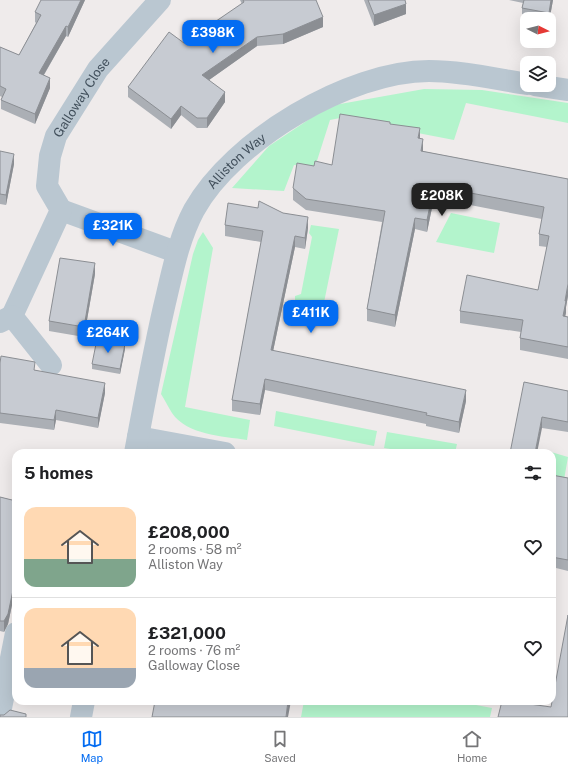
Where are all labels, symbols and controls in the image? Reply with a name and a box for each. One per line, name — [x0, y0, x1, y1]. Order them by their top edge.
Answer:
north arrow — [520, 12, 556, 48]
map controls — [520, 12, 556, 92]
pin: £398K — [185, 20, 241, 54]
text: £398K — [191, 25, 235, 40]
street label: Galloway Close — [50, 54, 113, 140]
button: layers — [520, 56, 556, 92]
street label: Alliston Way — [204, 130, 269, 192]
pin: £208K — [414, 183, 470, 217]
text: £208K — [420, 188, 464, 203]
pin: £321K — [85, 213, 141, 247]
text: £321K — [93, 218, 133, 233]
pin: £411K — [283, 300, 339, 334]
text: £411K — [292, 305, 330, 320]
pin: £264K — [80, 320, 136, 354]
text: £264K — [86, 325, 130, 340]
icon: filters — [522, 462, 544, 484]
text: 5 homes — [24, 463, 93, 483]
text: £208,000 — [148, 522, 230, 542]
icon: home — [56, 523, 104, 571]
icon: heart — [522, 536, 544, 558]
text: 2 rooms · 58 m² — [148, 542, 241, 557]
text: Alliston Way — [148, 557, 223, 572]
text: £321,000 — [148, 623, 226, 643]
icon: home — [56, 624, 104, 672]
icon: heart — [522, 637, 544, 659]
text: 2 rooms · 76 m² — [148, 643, 240, 658]
text: Galloway Close — [148, 658, 240, 673]
tab: Map — [81, 728, 103, 764]
tab: Saved — [264, 728, 296, 764]
tab: Home — [457, 728, 487, 764]

